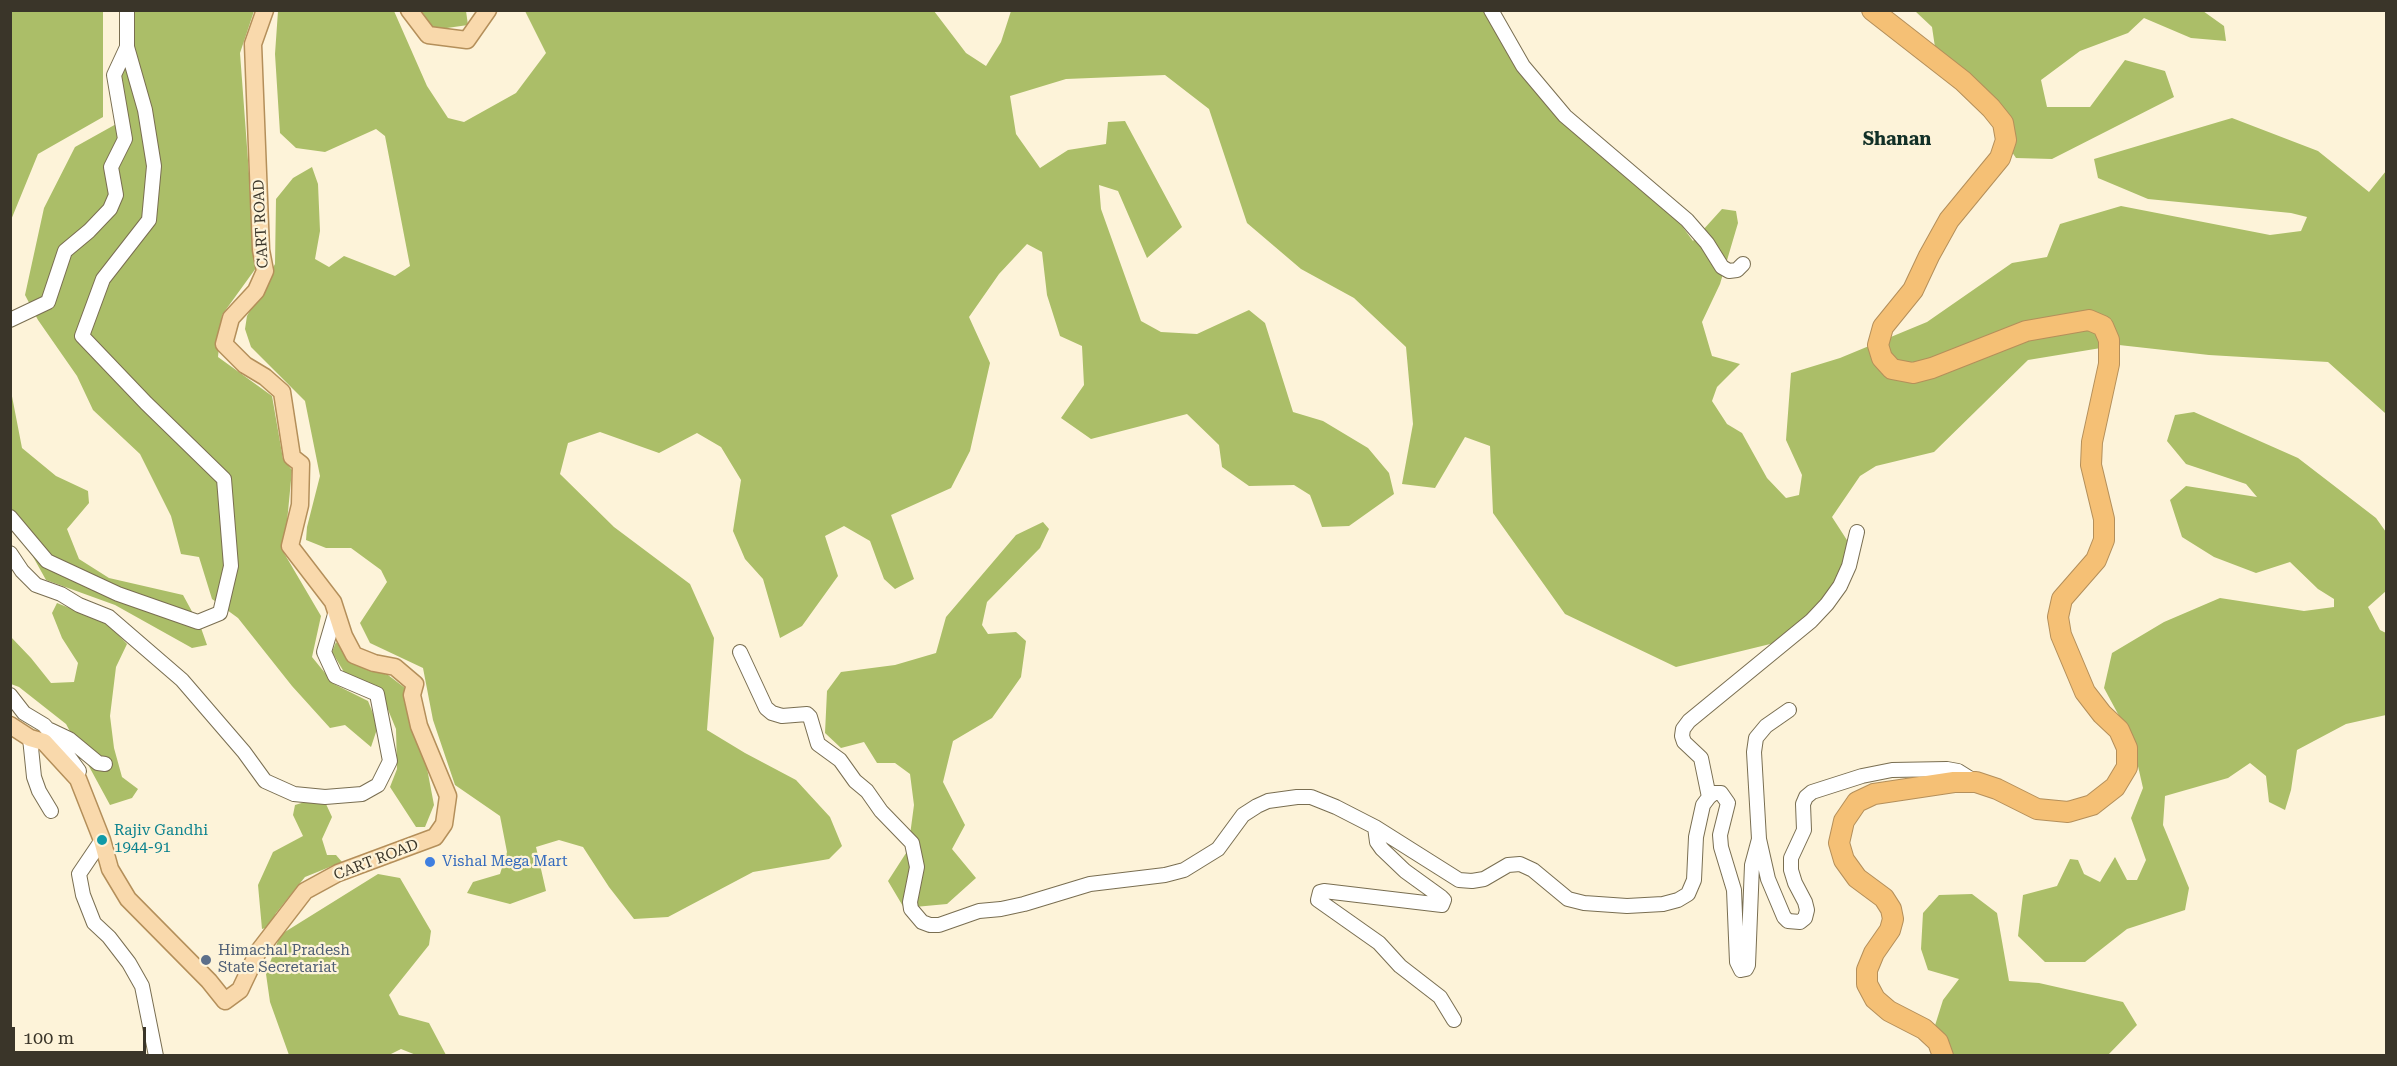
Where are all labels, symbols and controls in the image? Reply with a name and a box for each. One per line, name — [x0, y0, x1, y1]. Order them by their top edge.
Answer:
district label: Shanan — [1863, 129, 1931, 151]
street label: CART ROAD — [250, 179, 272, 269]
place label: Rajiv Gandhi 1944-91 — [114, 822, 208, 857]
marker: Rajiv Gandhi 1944-91 — [95, 833, 109, 847]
street label: CART ROAD — [331, 836, 421, 884]
place label: Vishal Mega Mart — [442, 853, 568, 871]
marker: Vishal Mega Mart — [423, 855, 437, 869]
place label: Himachal Pradesh State Secretariat — [218, 942, 350, 977]
marker: Himachal Pradesh State Secretariat — [199, 953, 213, 967]
scale bar — [15, 1015, 148, 1053]
text: 100 m — [23, 1027, 74, 1048]

